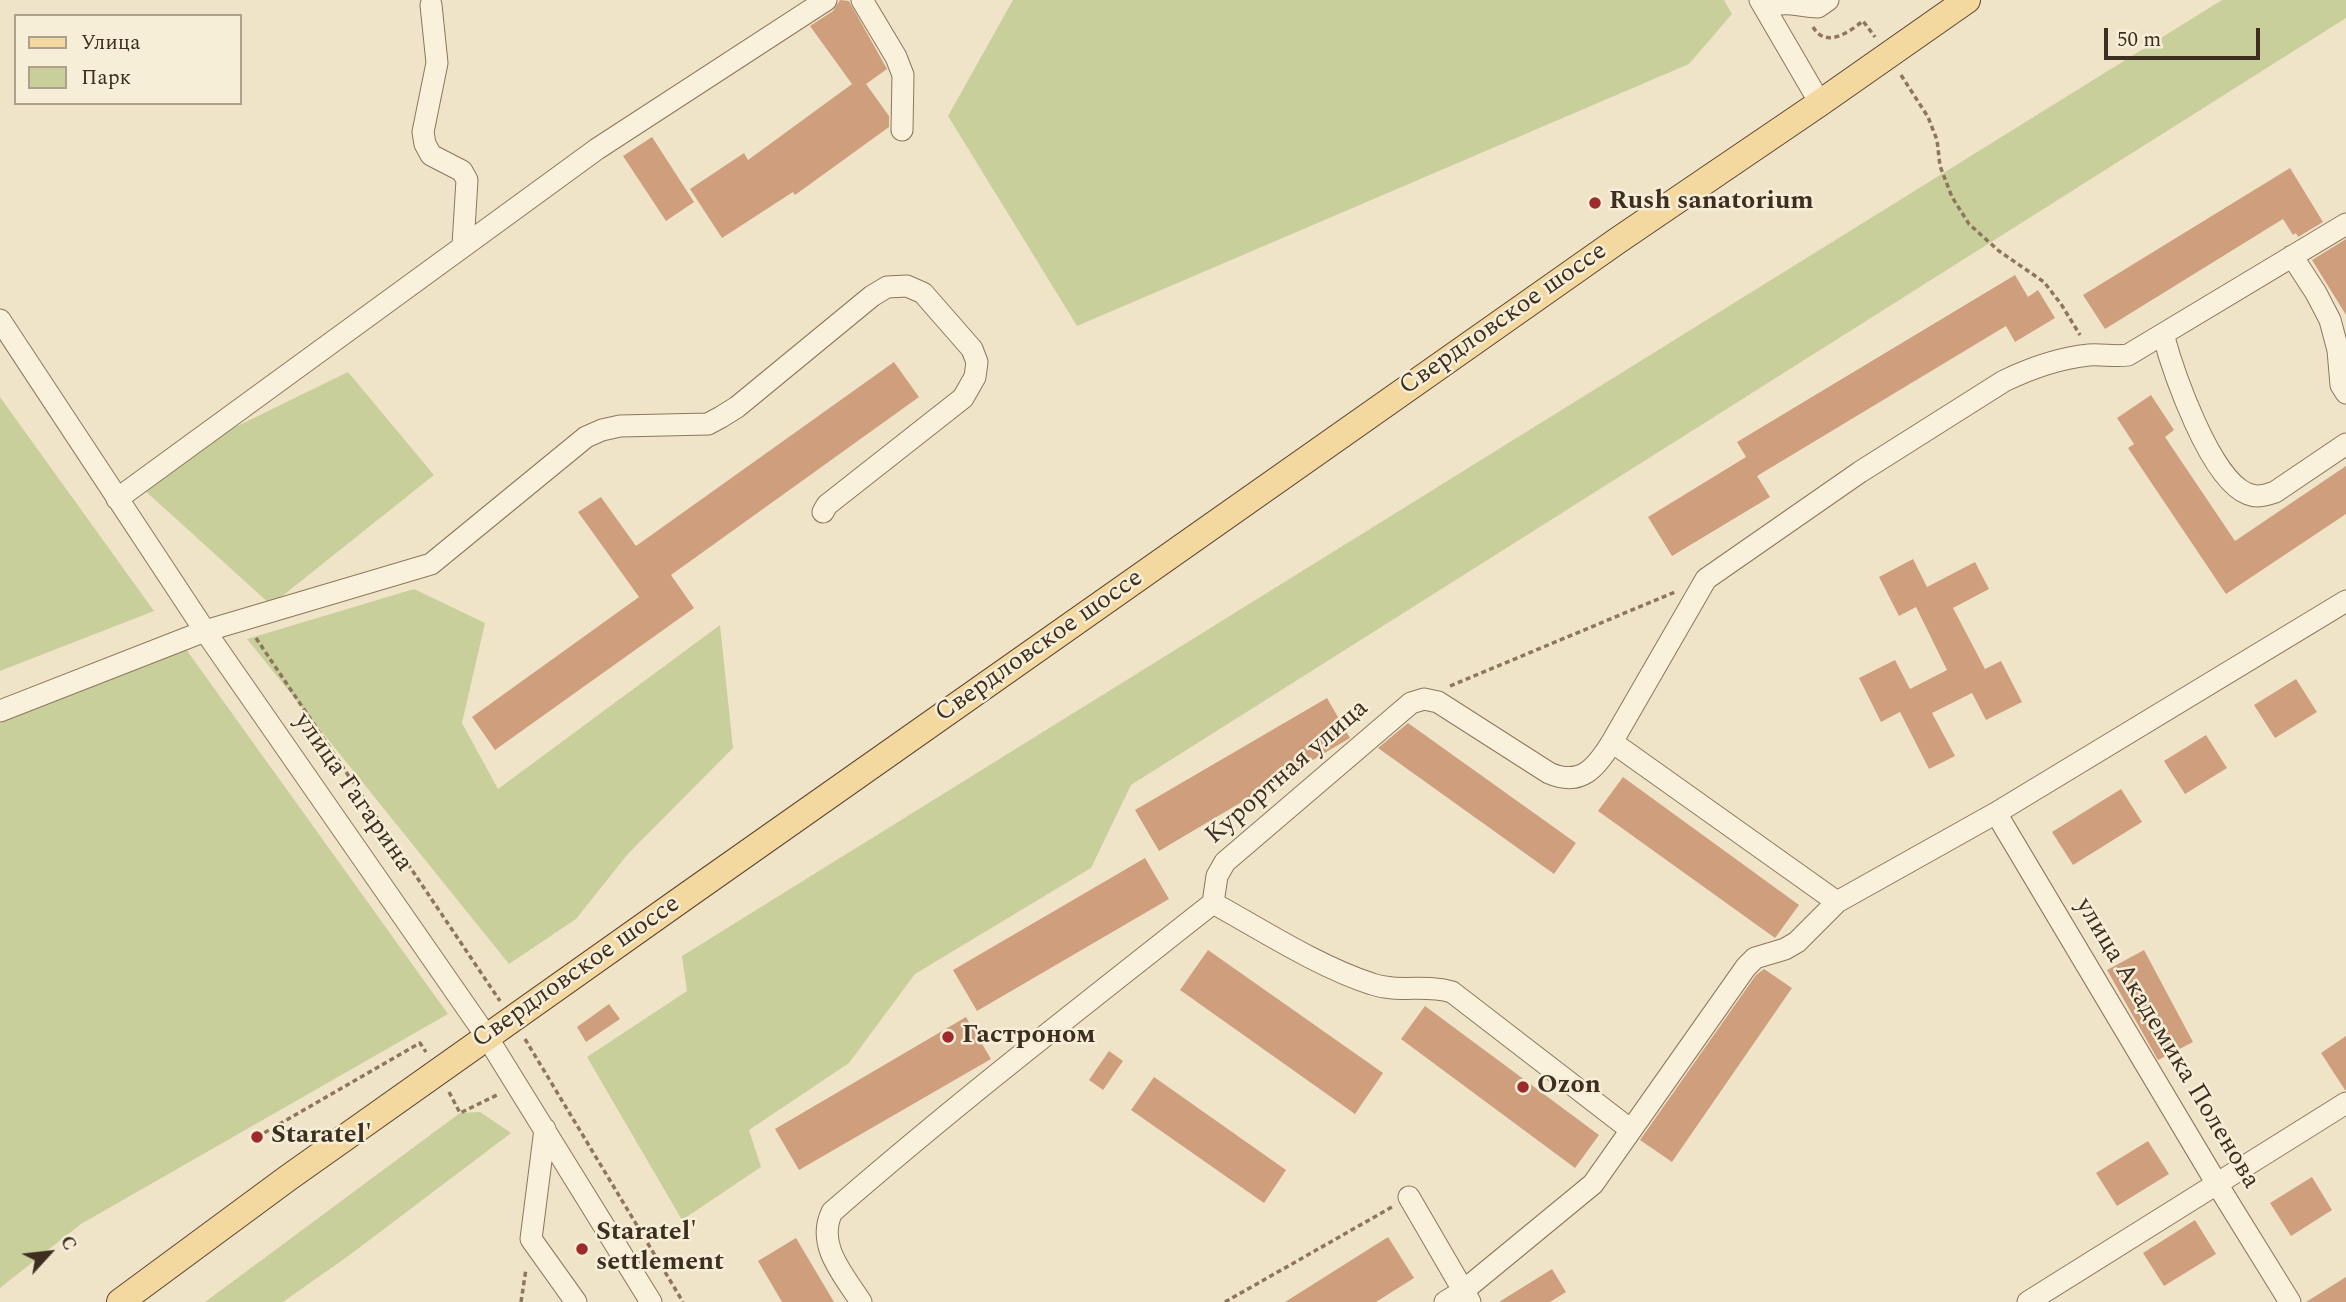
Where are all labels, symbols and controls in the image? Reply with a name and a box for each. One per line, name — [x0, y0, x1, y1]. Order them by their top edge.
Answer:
legend — [14, 14, 242, 105]
scale bar — [2108, 14, 2264, 58]
text: 50 m — [2117, 24, 2161, 56]
text: Улица — [81, 27, 140, 59]
text: Парк — [81, 62, 131, 94]
place label: Rush sanatorium — [1609, 187, 1814, 219]
marker: Rush sanatorium — [1587, 195, 1603, 211]
street label: Свердловское шоссе — [1394, 237, 1614, 403]
street label: Свердловское шоссе — [930, 564, 1150, 730]
street label: Курортная улица — [1200, 694, 1376, 852]
street label: улица Гагарина — [286, 708, 418, 878]
street label: Свердловское шоссе — [467, 890, 687, 1056]
street label: улица Академика Поленова — [2067, 893, 2265, 1195]
place label: Гастроном — [962, 1021, 1096, 1053]
marker: Гастроном — [940, 1029, 956, 1045]
place label: Ozon — [1537, 1071, 1601, 1103]
marker: Ozon — [1515, 1079, 1531, 1095]
place label: Staratel' — [271, 1121, 372, 1153]
marker: Staratel' — [249, 1129, 265, 1145]
north arrow — [14, 1218, 84, 1288]
place label: Staratel' settlement — [596, 1218, 724, 1280]
text: С — [52, 1231, 84, 1256]
marker: Staratel' settlement — [574, 1241, 590, 1257]

